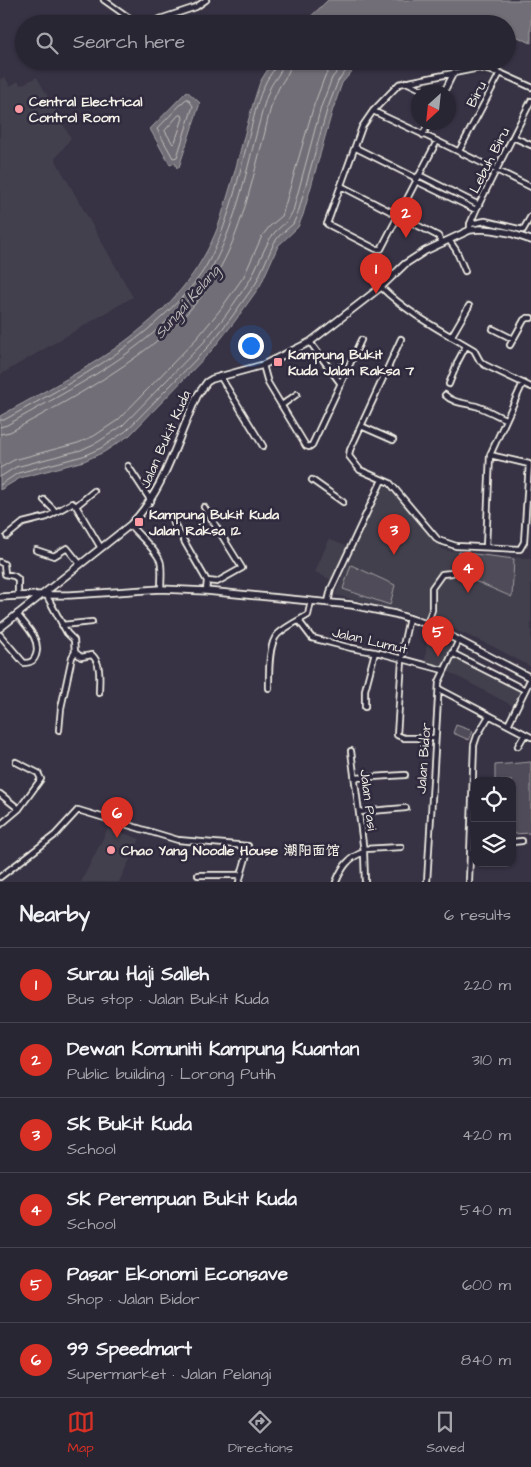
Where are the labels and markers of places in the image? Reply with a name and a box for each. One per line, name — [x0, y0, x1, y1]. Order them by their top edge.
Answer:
place label: Central Electrical Control Room — [29, 92, 143, 128]
marker: Central Electrical Control Room — [13, 103, 25, 115]
pin: 2 — [390, 197, 422, 238]
pin: 1 — [360, 253, 392, 294]
place label: Kampung Bukit Kuda Jalan Raksa 7 — [288, 345, 414, 381]
marker: Kampung Bukit Kuda Jalan Raksa 7 — [272, 356, 284, 368]
place label: Kampung Bukit Kuda Jalan Raksa 12 — [148, 505, 280, 541]
pin: 3 — [378, 514, 410, 555]
marker: Kampung Bukit Kuda Jalan Raksa 12 — [133, 516, 145, 528]
pin: 4 — [452, 552, 484, 593]
pin: 5 — [422, 616, 454, 657]
pin: 6 — [101, 797, 133, 838]
place label: Chao Yang Noodle House 潮阳面馆 — [121, 841, 340, 862]
marker: Chao Yang Noodle House 潮阳面馆 — [105, 844, 117, 856]

